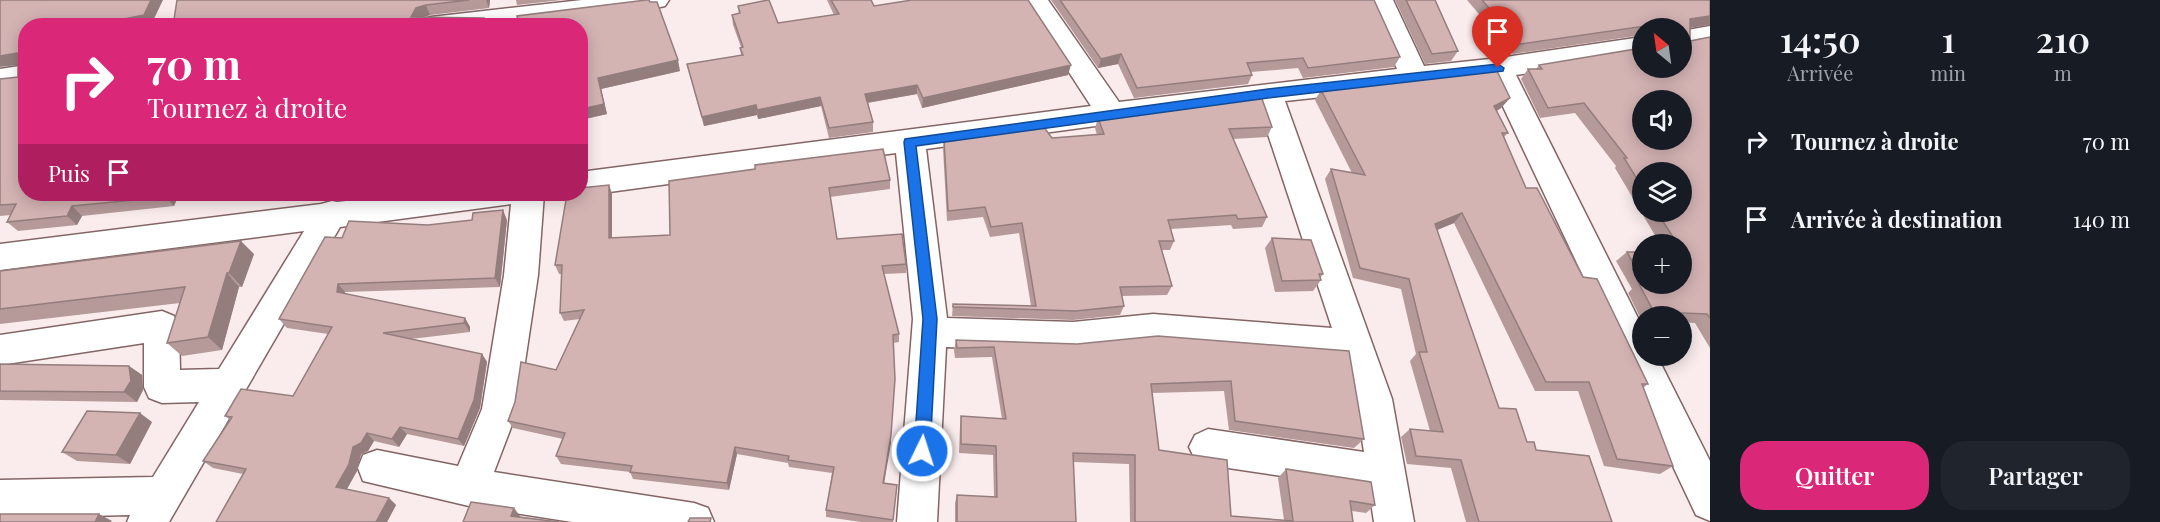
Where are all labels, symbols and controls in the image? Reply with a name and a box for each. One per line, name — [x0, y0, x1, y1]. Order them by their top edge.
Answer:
pin — [1472, 6, 1523, 68]
text: 14:50 — [1780, 14, 1861, 62]
text: 1 — [1941, 14, 1955, 62]
text: 210 — [2036, 14, 2090, 62]
icon: arrive — [1481, 15, 1514, 48]
north arrow — [1632, 18, 1692, 78]
map controls — [1632, 18, 1692, 366]
text: 70 m — [147, 35, 241, 91]
icon: right — [48, 42, 126, 120]
text: Arrivée — [1787, 59, 1853, 86]
text: min — [1930, 59, 1966, 86]
text: m — [2054, 59, 2072, 86]
text: Tournez à droite — [147, 89, 347, 125]
button: sound — [1632, 90, 1692, 150]
icon: right — [1740, 125, 1773, 158]
text: Tournez à droite — [1791, 126, 1959, 156]
text: 70 m — [2083, 126, 2130, 156]
icon: arrive — [102, 156, 135, 189]
text: Puis — [48, 158, 90, 188]
button: layers — [1632, 162, 1692, 222]
icon: arrive — [1740, 203, 1773, 236]
text: Arrivée à destination — [1791, 204, 2002, 234]
text: 140 m — [2073, 204, 2130, 234]
button: + — [1632, 234, 1692, 294]
button: − — [1632, 306, 1692, 366]
position arrow — [890, 419, 954, 483]
button: Quitter — [1740, 441, 1929, 510]
button: Partager — [1941, 441, 2130, 510]

